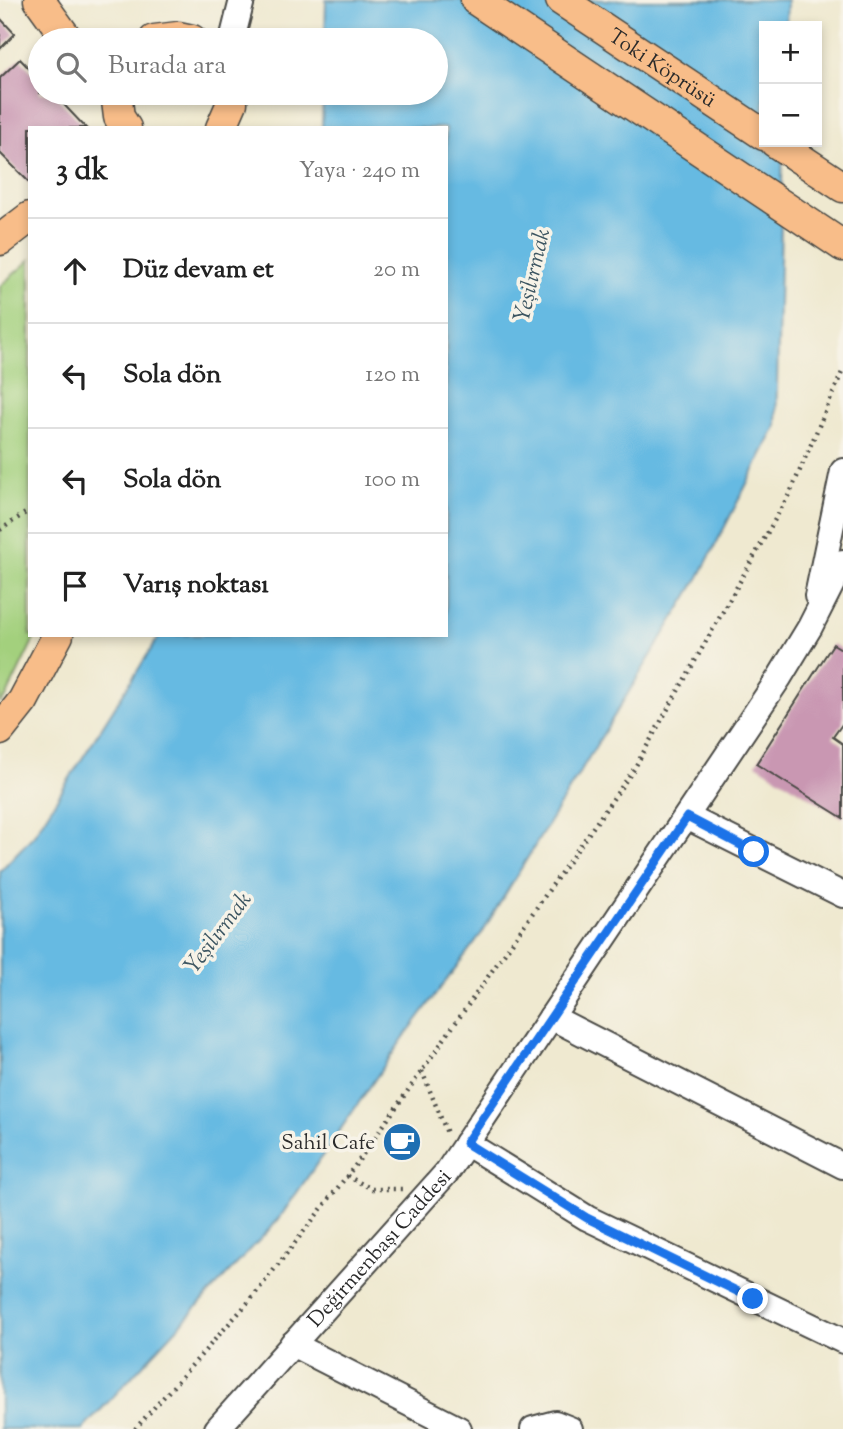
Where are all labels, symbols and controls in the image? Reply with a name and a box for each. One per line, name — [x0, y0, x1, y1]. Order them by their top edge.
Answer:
map controls — [759, 21, 822, 147]
button: + — [759, 21, 822, 84]
street label: Toki Köprüsü — [602, 22, 721, 116]
search box — [28, 28, 448, 105]
icon: search — [52, 48, 90, 86]
text: Burada ara — [108, 48, 226, 85]
button: − — [759, 84, 822, 147]
text: 3 dk — [56, 150, 108, 193]
text: Yaya · 240 m — [299, 155, 420, 188]
water label: Yeşilırmak — [507, 226, 560, 326]
icon: ahead — [56, 252, 94, 290]
text: Düz devam et — [123, 252, 274, 289]
text: 20 m — [373, 254, 420, 287]
icon: left — [56, 357, 94, 395]
text: Sola dön — [123, 357, 221, 394]
text: 120 m — [365, 359, 420, 392]
icon: left — [56, 462, 94, 500]
text: Sola dön — [123, 462, 221, 499]
text: 100 m — [364, 464, 420, 497]
icon: arrive — [56, 567, 94, 605]
text: Varış noktası — [123, 567, 269, 604]
route start — [738, 836, 769, 867]
water label: Yeşilırmak — [177, 886, 261, 981]
cafe icon: Sahil Cafe — [381, 1121, 423, 1163]
place label: Sahil Cafe — [281, 1129, 375, 1159]
street label: Değirmenbaşı Caddesi — [302, 1164, 459, 1335]
route end — [737, 1283, 768, 1314]

